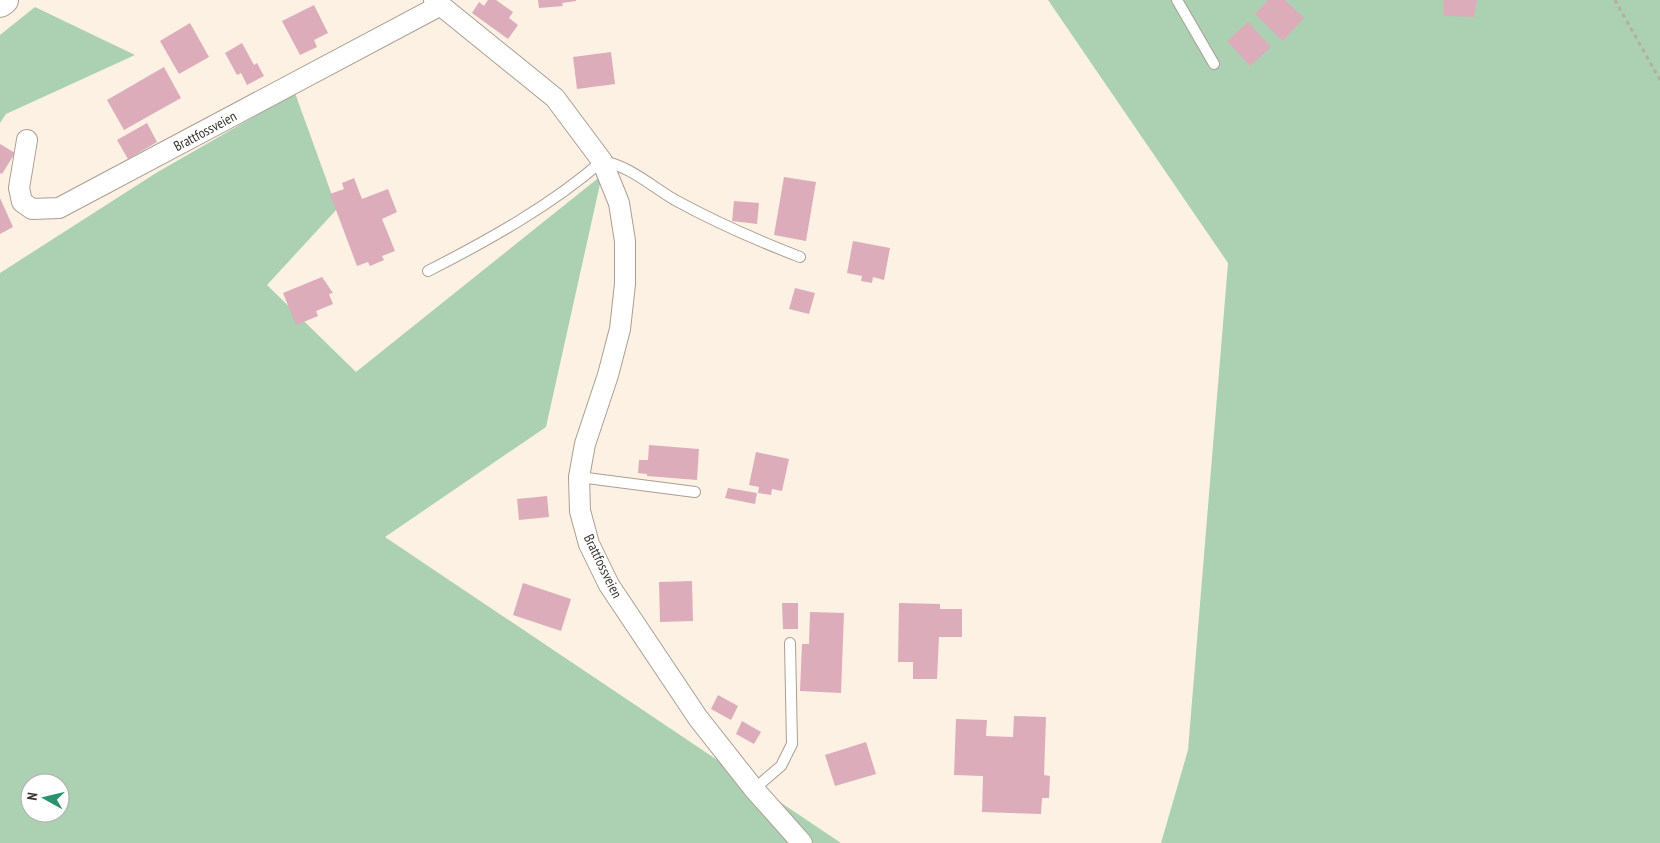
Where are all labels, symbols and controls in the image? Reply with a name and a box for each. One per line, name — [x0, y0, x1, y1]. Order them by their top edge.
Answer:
street label: Brattfossveien — [170, 107, 240, 155]
street label: Brattfossveien — [580, 531, 626, 601]
north arrow — [20, 773, 70, 823]
text: N — [23, 791, 42, 801]

